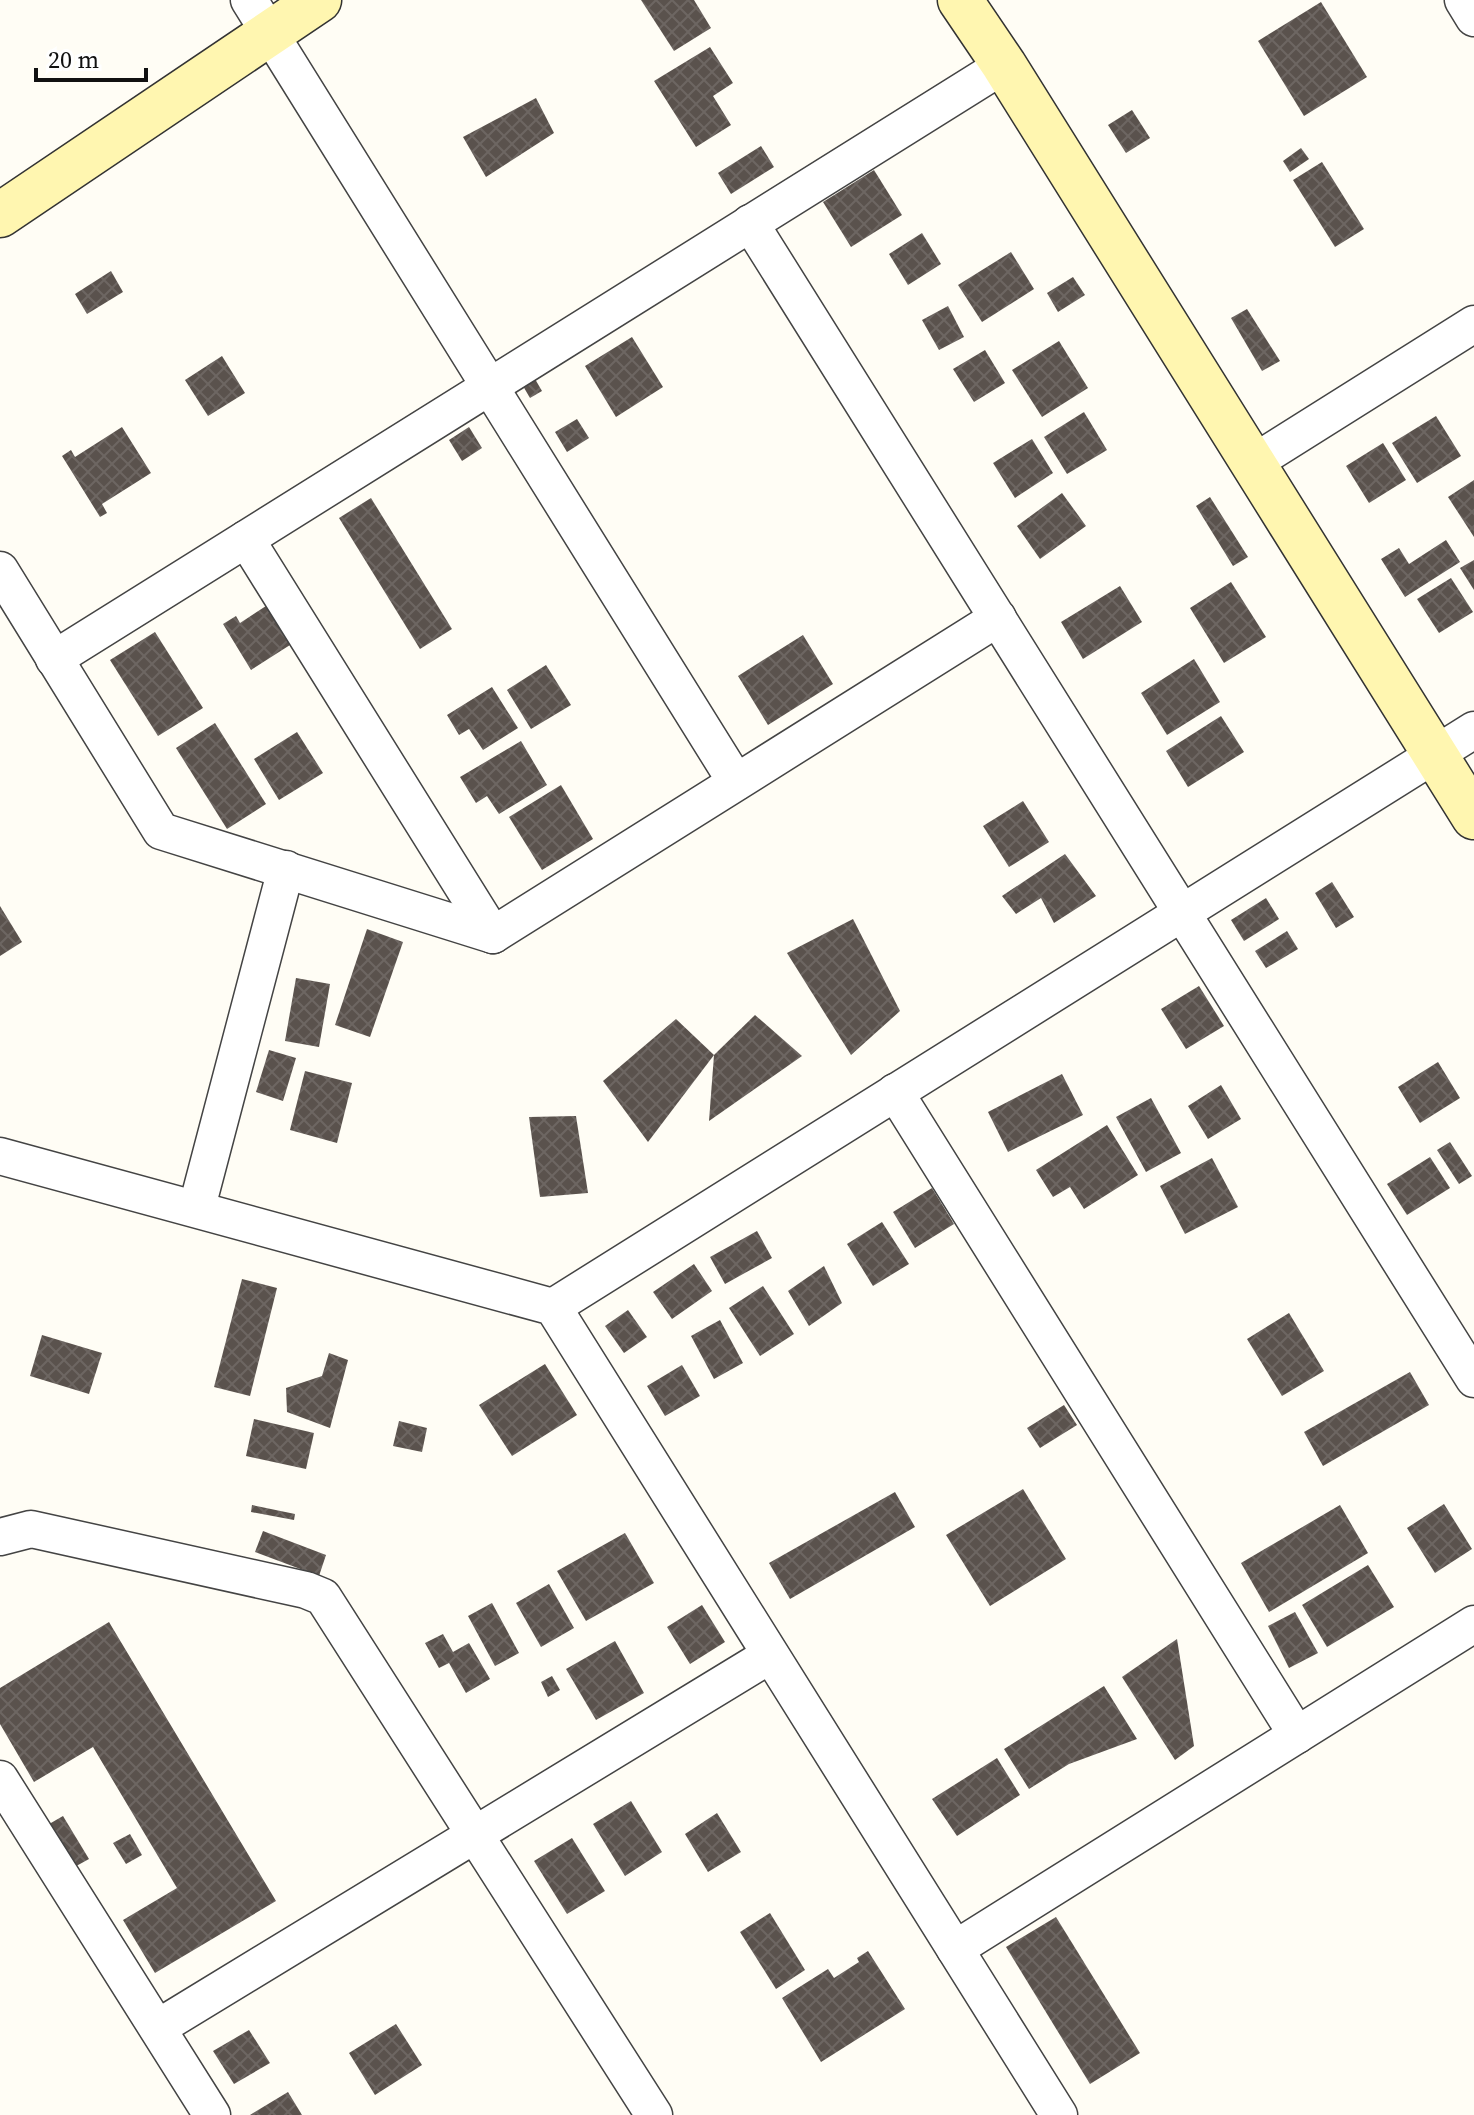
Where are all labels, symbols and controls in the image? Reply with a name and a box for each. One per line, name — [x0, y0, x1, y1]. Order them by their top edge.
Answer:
scale bar — [36, 32, 146, 82]
text: 20 m — [48, 43, 99, 76]

